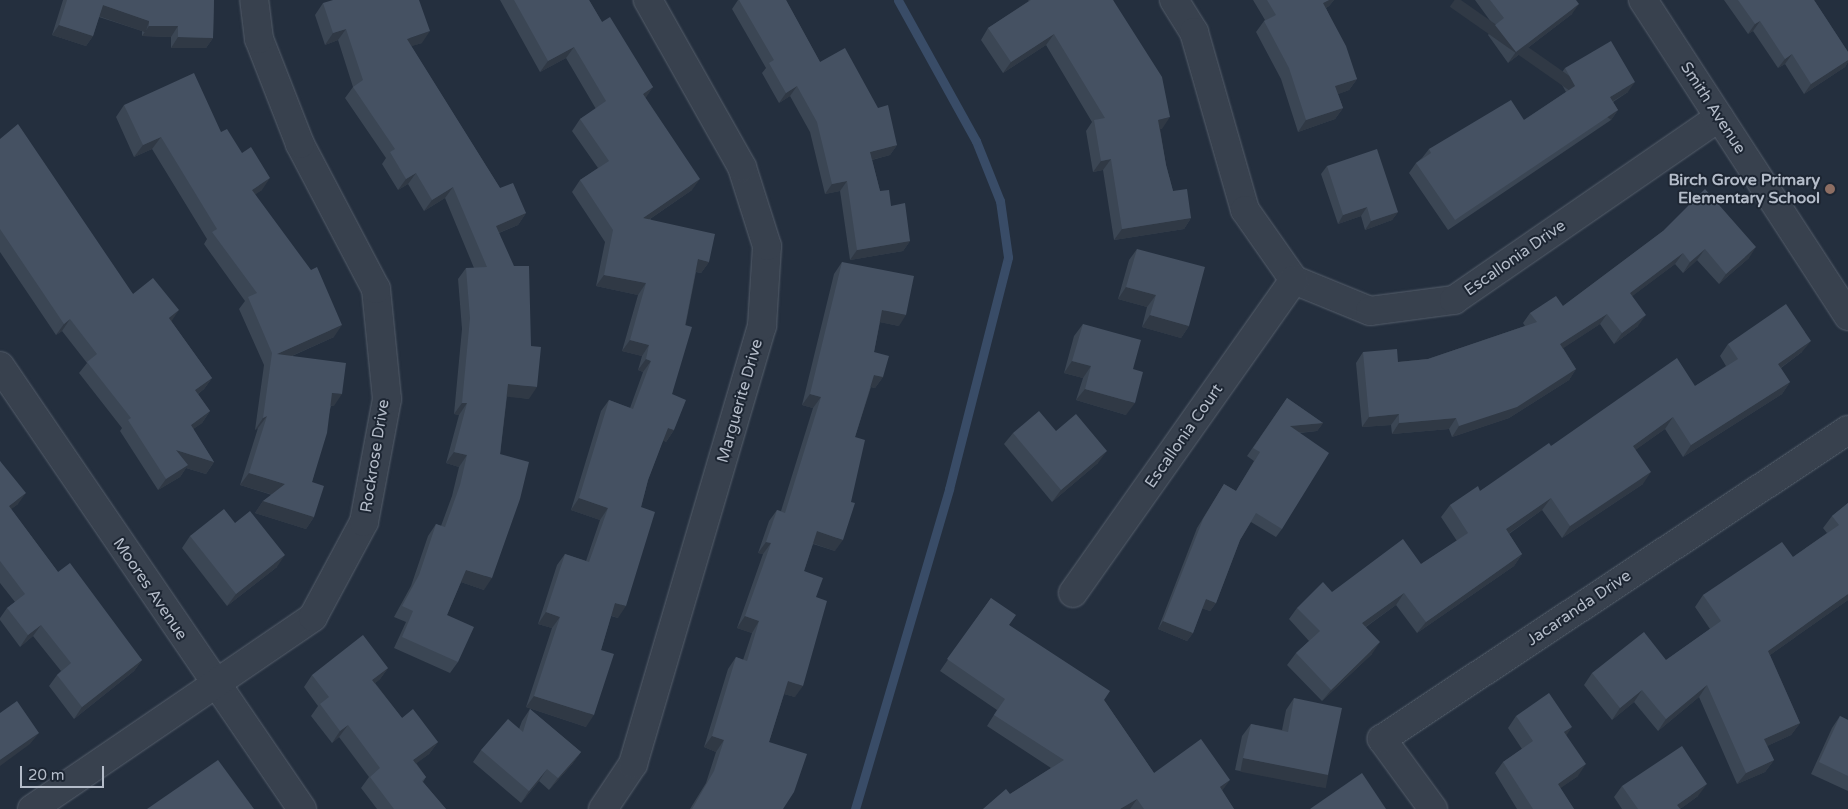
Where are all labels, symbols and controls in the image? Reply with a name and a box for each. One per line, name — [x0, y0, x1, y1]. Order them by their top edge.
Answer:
street label: Smith Avenue — [1676, 58, 1750, 158]
place label: Birch Grove Primary Elementary School — [1668, 170, 1820, 208]
marker: Birch Grove Primary Elementary School — [1824, 183, 1836, 195]
street label: Escallonia Drive — [1461, 216, 1569, 300]
street label: Marguerite Drive — [713, 337, 767, 465]
street label: Escallonia Court — [1141, 380, 1227, 492]
street label: Rockrose Drive — [357, 398, 393, 514]
street label: Moores Avenue — [109, 534, 191, 644]
street label: Jacaranda Drive — [1523, 566, 1635, 650]
scale bar — [22, 756, 106, 788]
text: 20 m — [28, 766, 65, 784]

